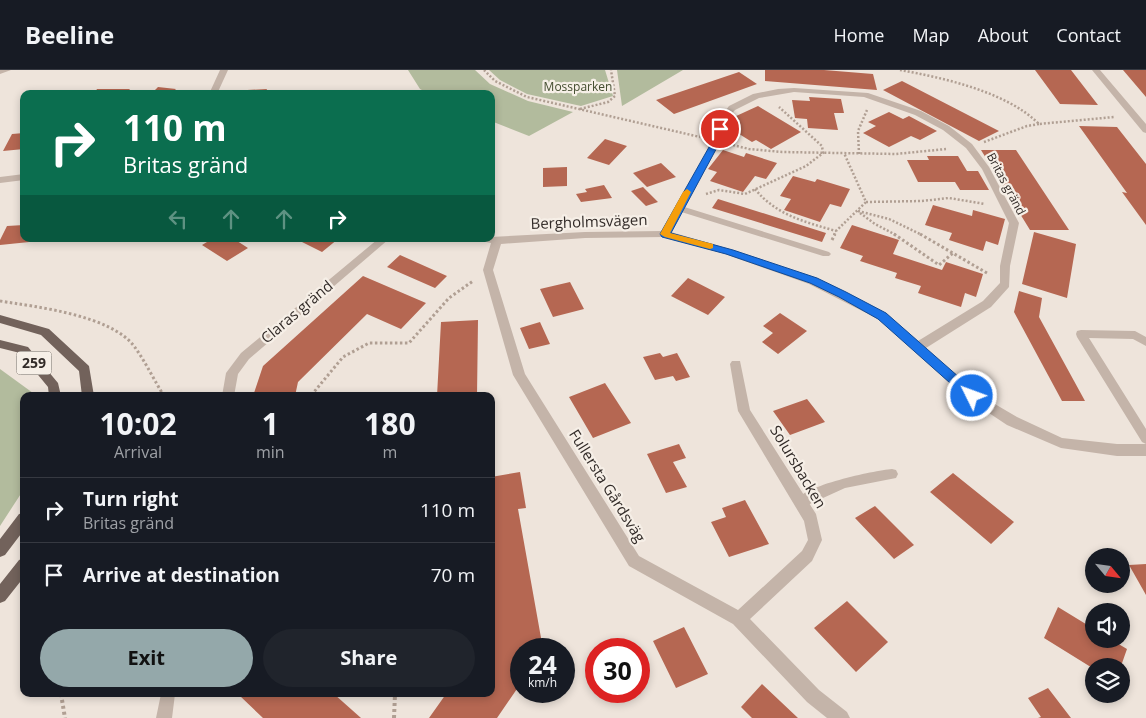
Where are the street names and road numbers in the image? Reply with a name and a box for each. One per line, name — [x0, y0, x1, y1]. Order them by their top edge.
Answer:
street label: Britas gränd — [983, 150, 1030, 218]
street label: Bergholmsvägen — [530, 209, 648, 233]
street label: Claras gränd — [256, 275, 337, 347]
road number: 259 — [16, 352, 52, 374]
street label: Solursbacken — [766, 421, 832, 512]
street label: Fullersta Gårdsväg — [565, 425, 651, 546]

